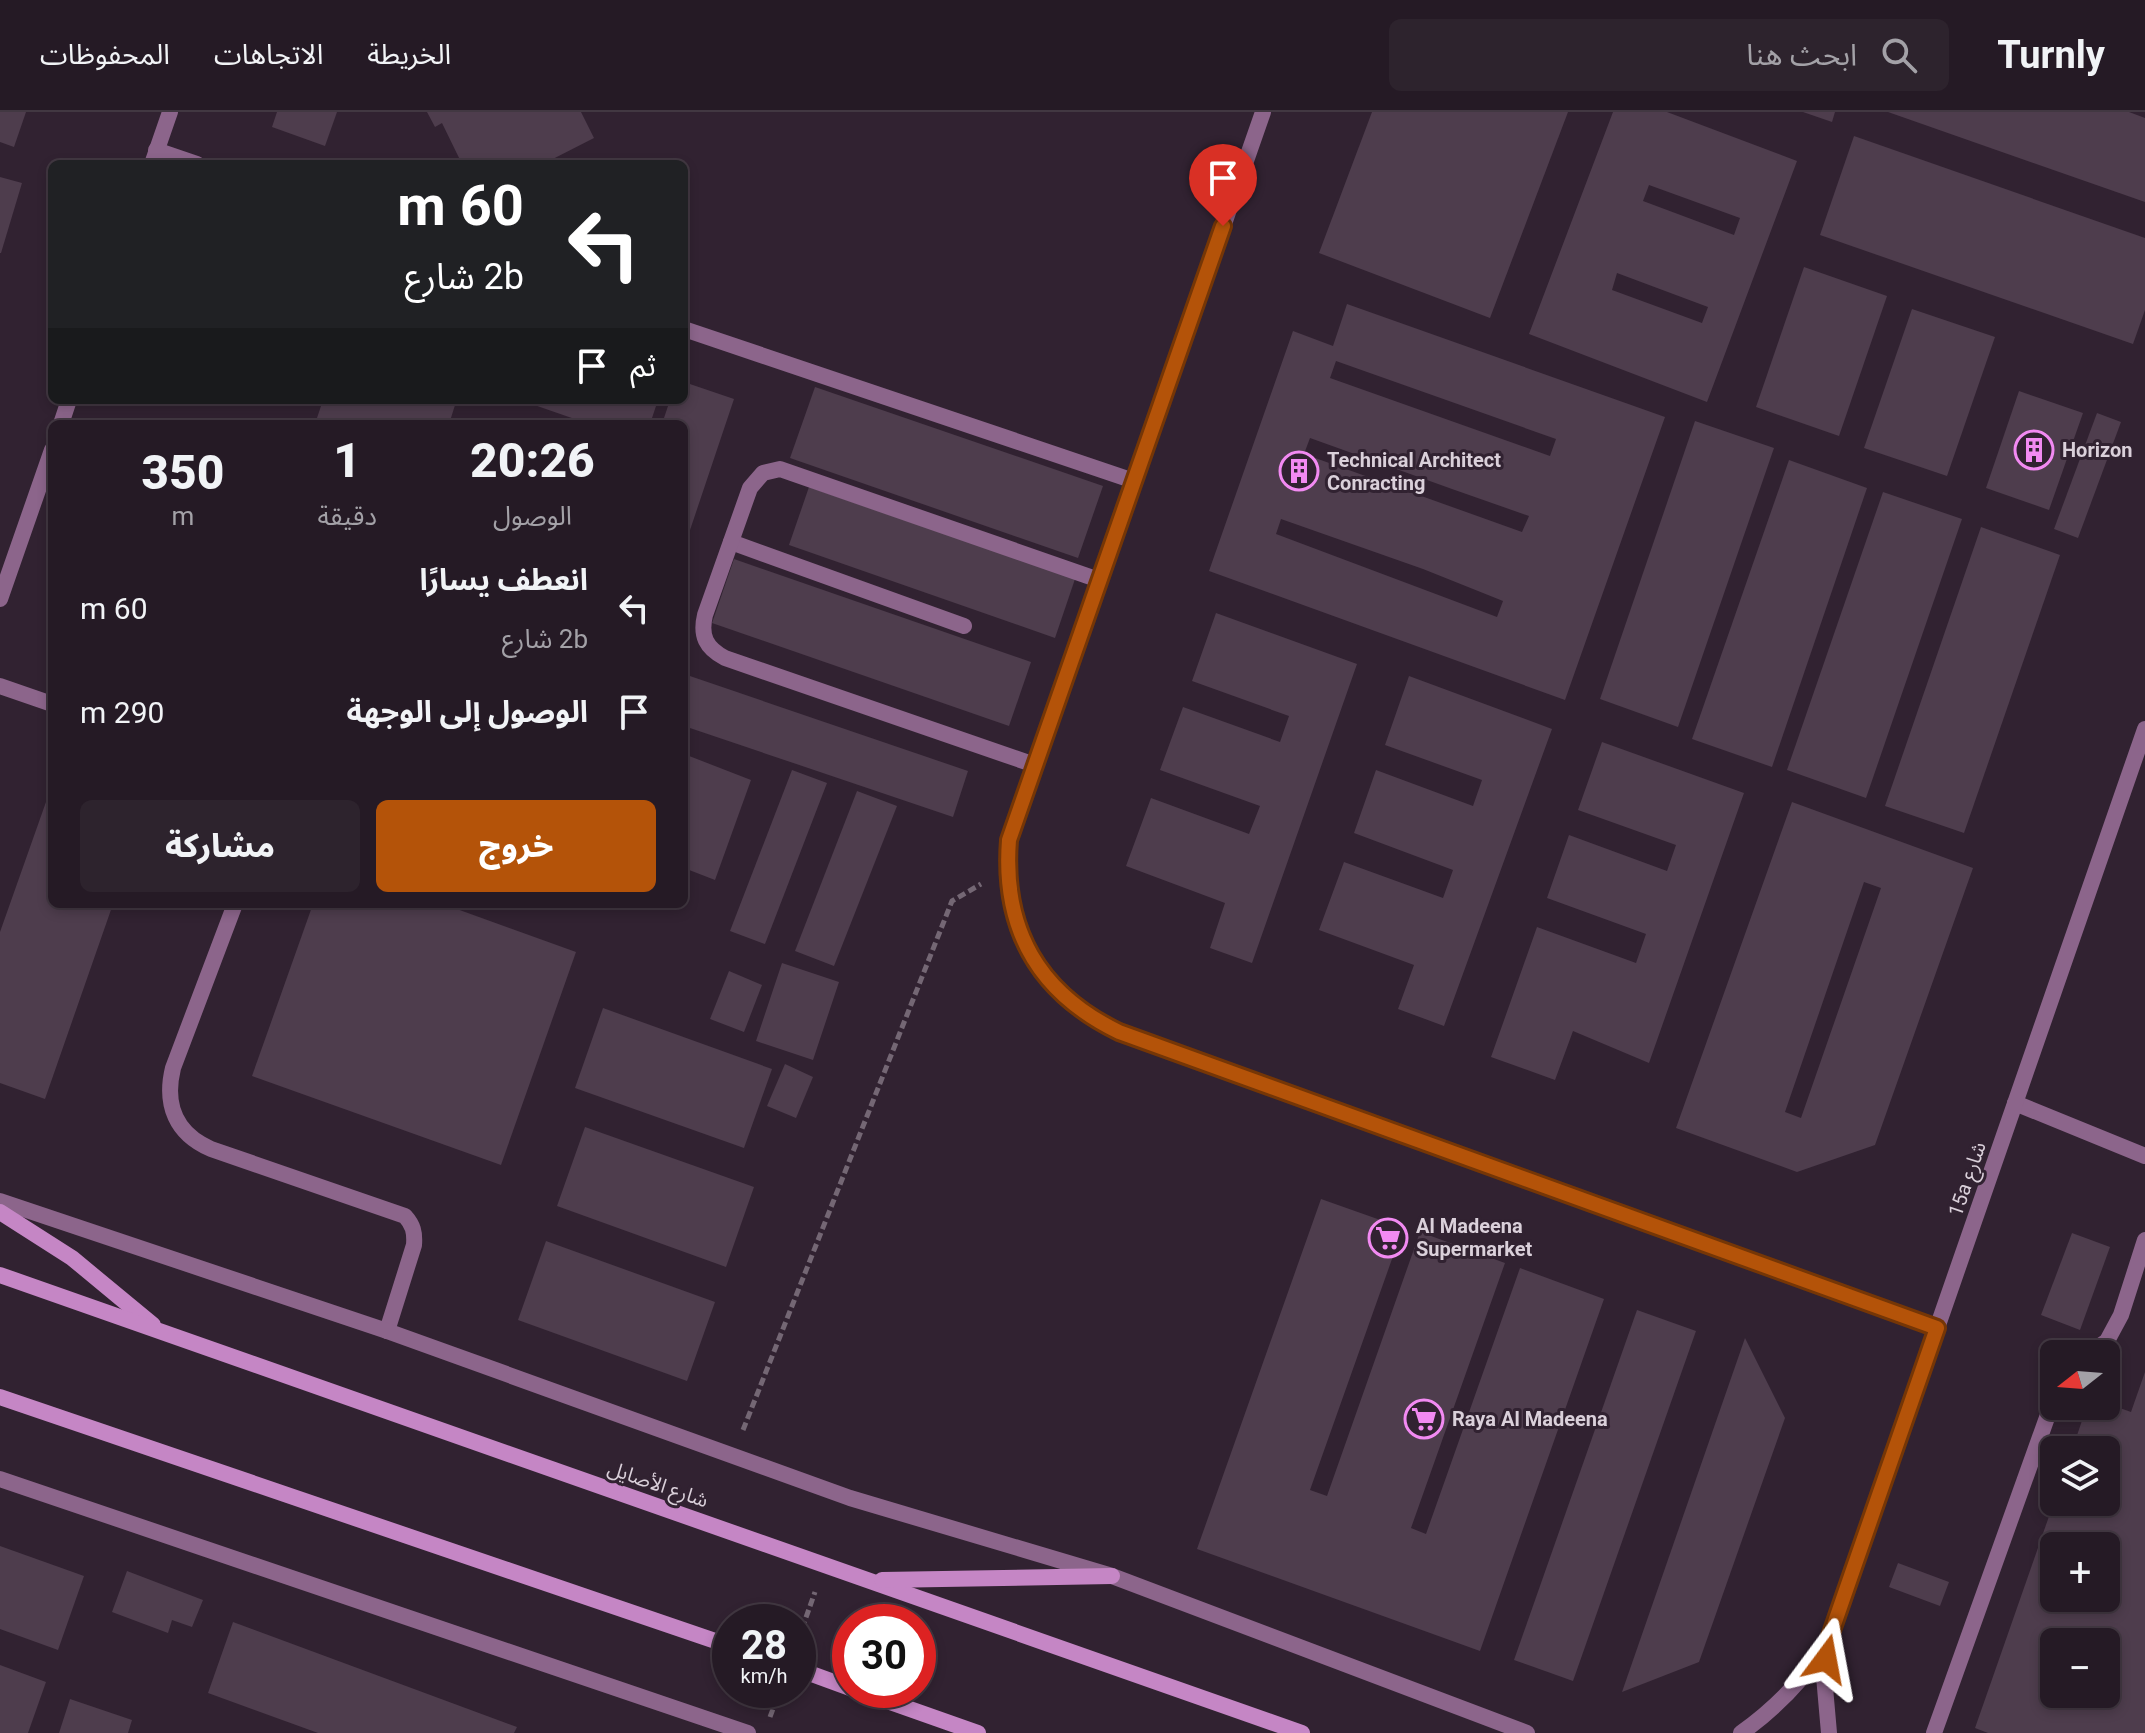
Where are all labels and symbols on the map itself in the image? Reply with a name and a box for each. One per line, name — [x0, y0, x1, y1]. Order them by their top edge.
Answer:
pin — [1189, 144, 1257, 226]
building icon: Horizon — [2013, 429, 2055, 471]
place label: Horizon — [2062, 438, 2133, 462]
place label: Technical Architect Conracting — [1327, 448, 1501, 495]
building icon: Technical Architect Conracting — [1278, 450, 1320, 492]
street label: 15a شارع — [1943, 1139, 1994, 1220]
place label: Al Madeena Supermarket — [1416, 1214, 1533, 1261]
supermarket icon: Al Madeena Supermarket — [1367, 1217, 1409, 1259]
north arrow — [2040, 1340, 2120, 1420]
supermarket icon: Raya Al Madeena — [1403, 1398, 1445, 1440]
place label: Raya Al Madeena — [1452, 1407, 1608, 1431]
street label: شارع الأصايل — [604, 1456, 711, 1515]
speed limit sign: 30 — [832, 1604, 936, 1708]
position arrow — [1784, 1617, 1868, 1701]

